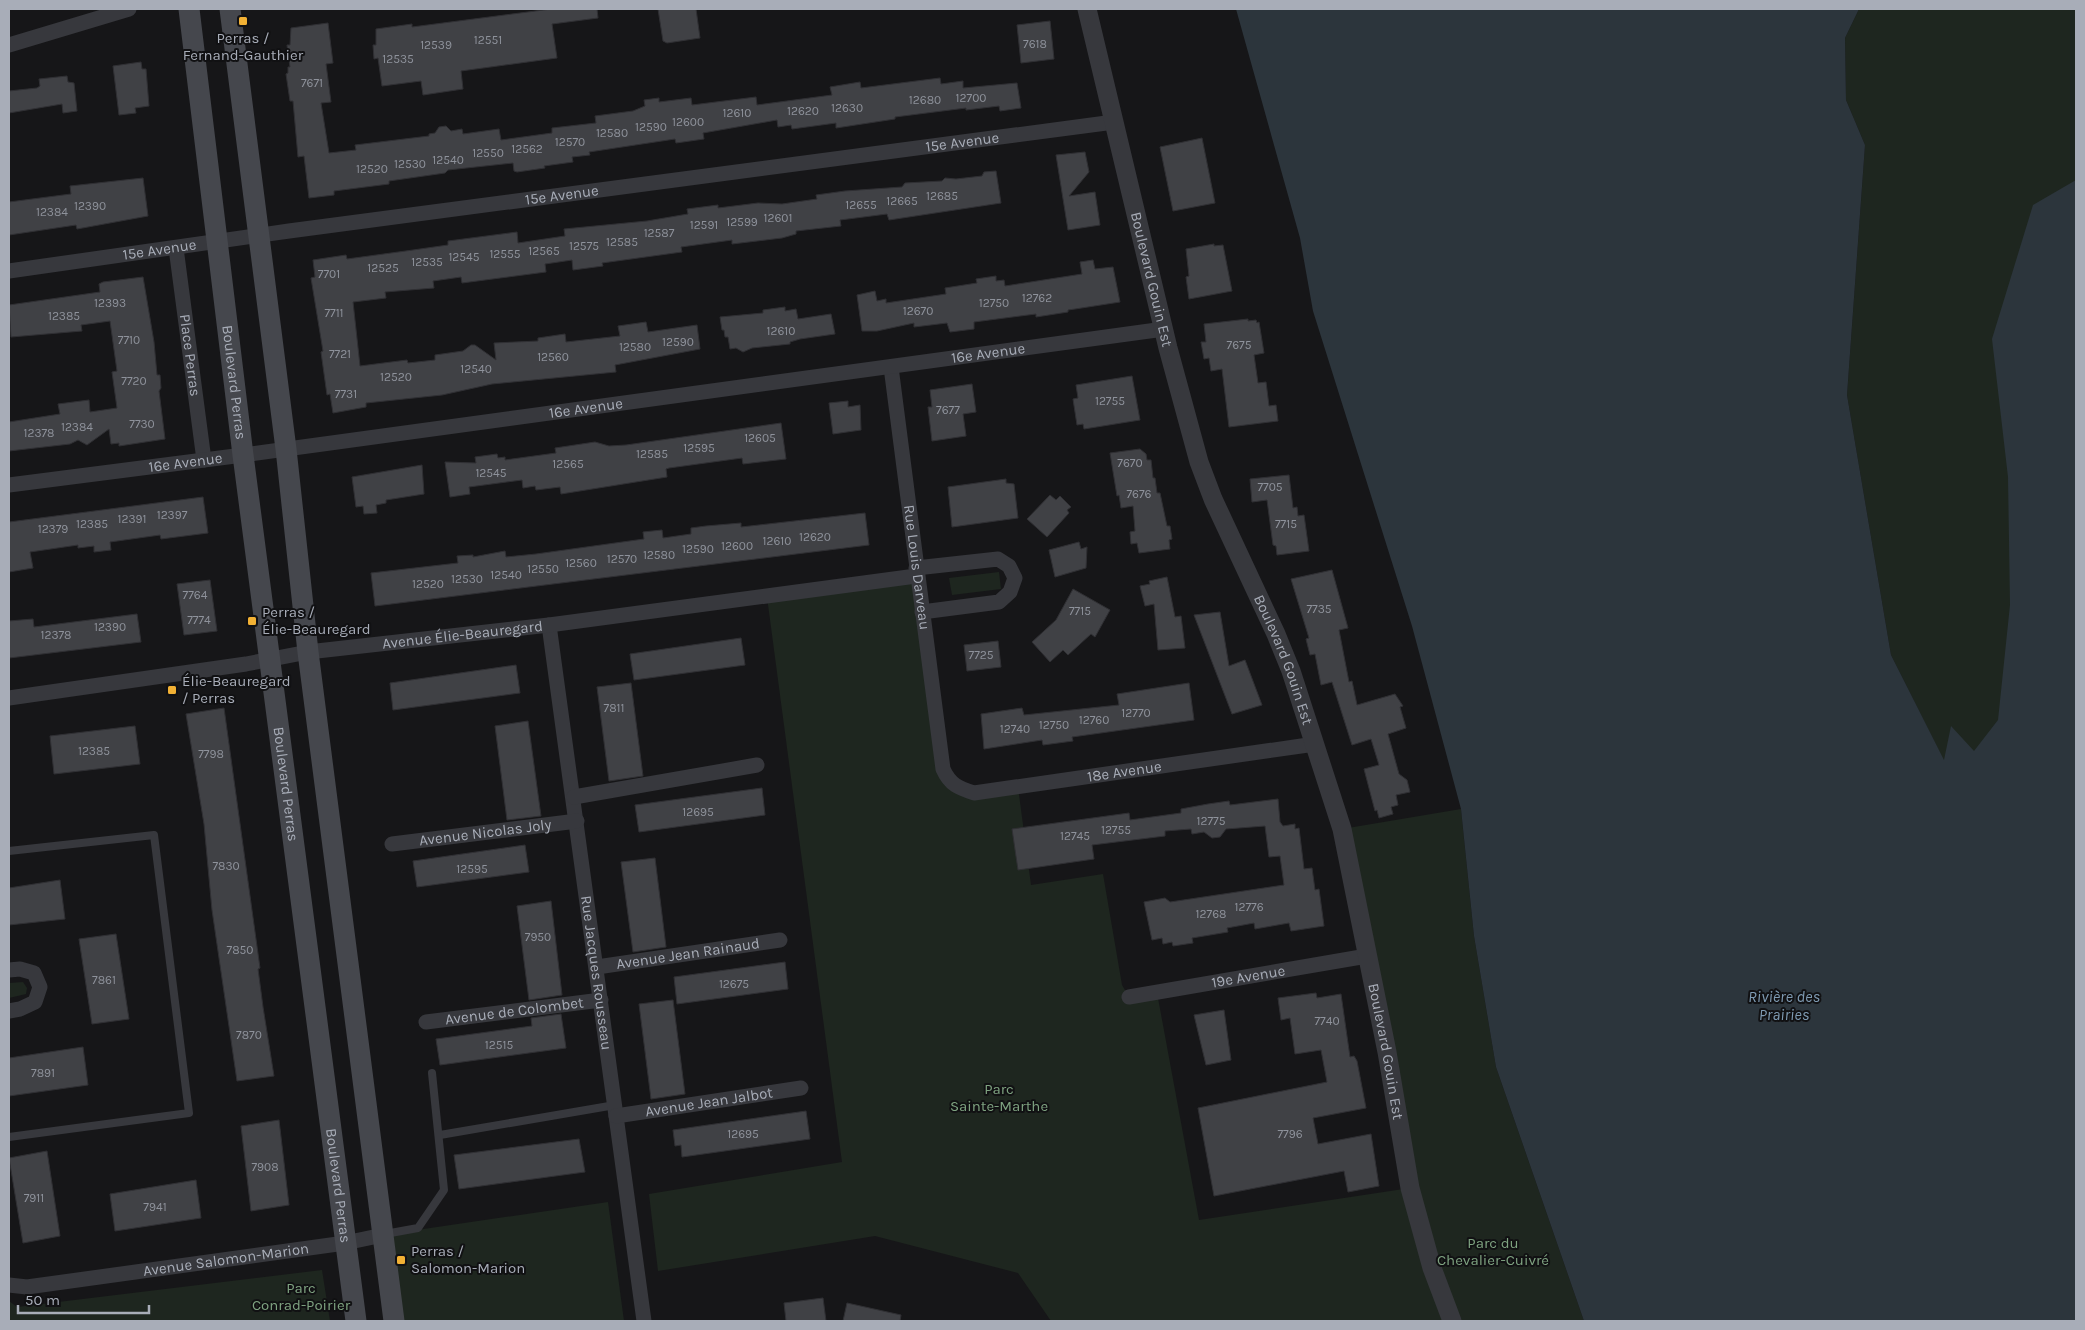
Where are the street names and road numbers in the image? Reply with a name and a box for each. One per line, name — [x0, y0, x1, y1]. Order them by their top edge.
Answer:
street label: 15e Avenue — [924, 128, 1000, 156]
street label: 15e Avenue — [524, 181, 600, 209]
street label: Boulevard Gouin Est — [1127, 210, 1177, 349]
street label: 15e Avenue — [122, 235, 197, 264]
street label: Place Perras — [176, 313, 204, 397]
street label: Boulevard Perras — [218, 324, 250, 441]
street label: 16e Avenue — [950, 339, 1026, 367]
street label: 16e Avenue — [548, 394, 624, 422]
street label: 16e Avenue — [148, 449, 224, 476]
street label: Rue Louis Darveau — [900, 504, 934, 631]
street label: Boulevard Gouin Est — [1250, 592, 1317, 727]
street label: Avenue Élie-Beauregard — [381, 617, 544, 653]
street label: Boulevard Perras — [270, 726, 302, 842]
street label: 18e Avenue — [1086, 757, 1163, 786]
street label: Avenue Nicolas Joly — [418, 815, 552, 850]
street label: Rue Jacques Rousseau — [577, 894, 616, 1051]
street label: Avenue Jean Rainaud — [615, 934, 761, 973]
street label: 19e Avenue — [1210, 961, 1286, 992]
street label: Boulevard Gouin Est — [1364, 982, 1407, 1121]
street label: Avenue de Colombet — [444, 993, 585, 1029]
street label: Avenue Jean Jalbot — [644, 1083, 774, 1120]
street label: Boulevard Perras — [322, 1127, 355, 1244]
street label: Avenue Salomon-Marion — [142, 1239, 310, 1280]

